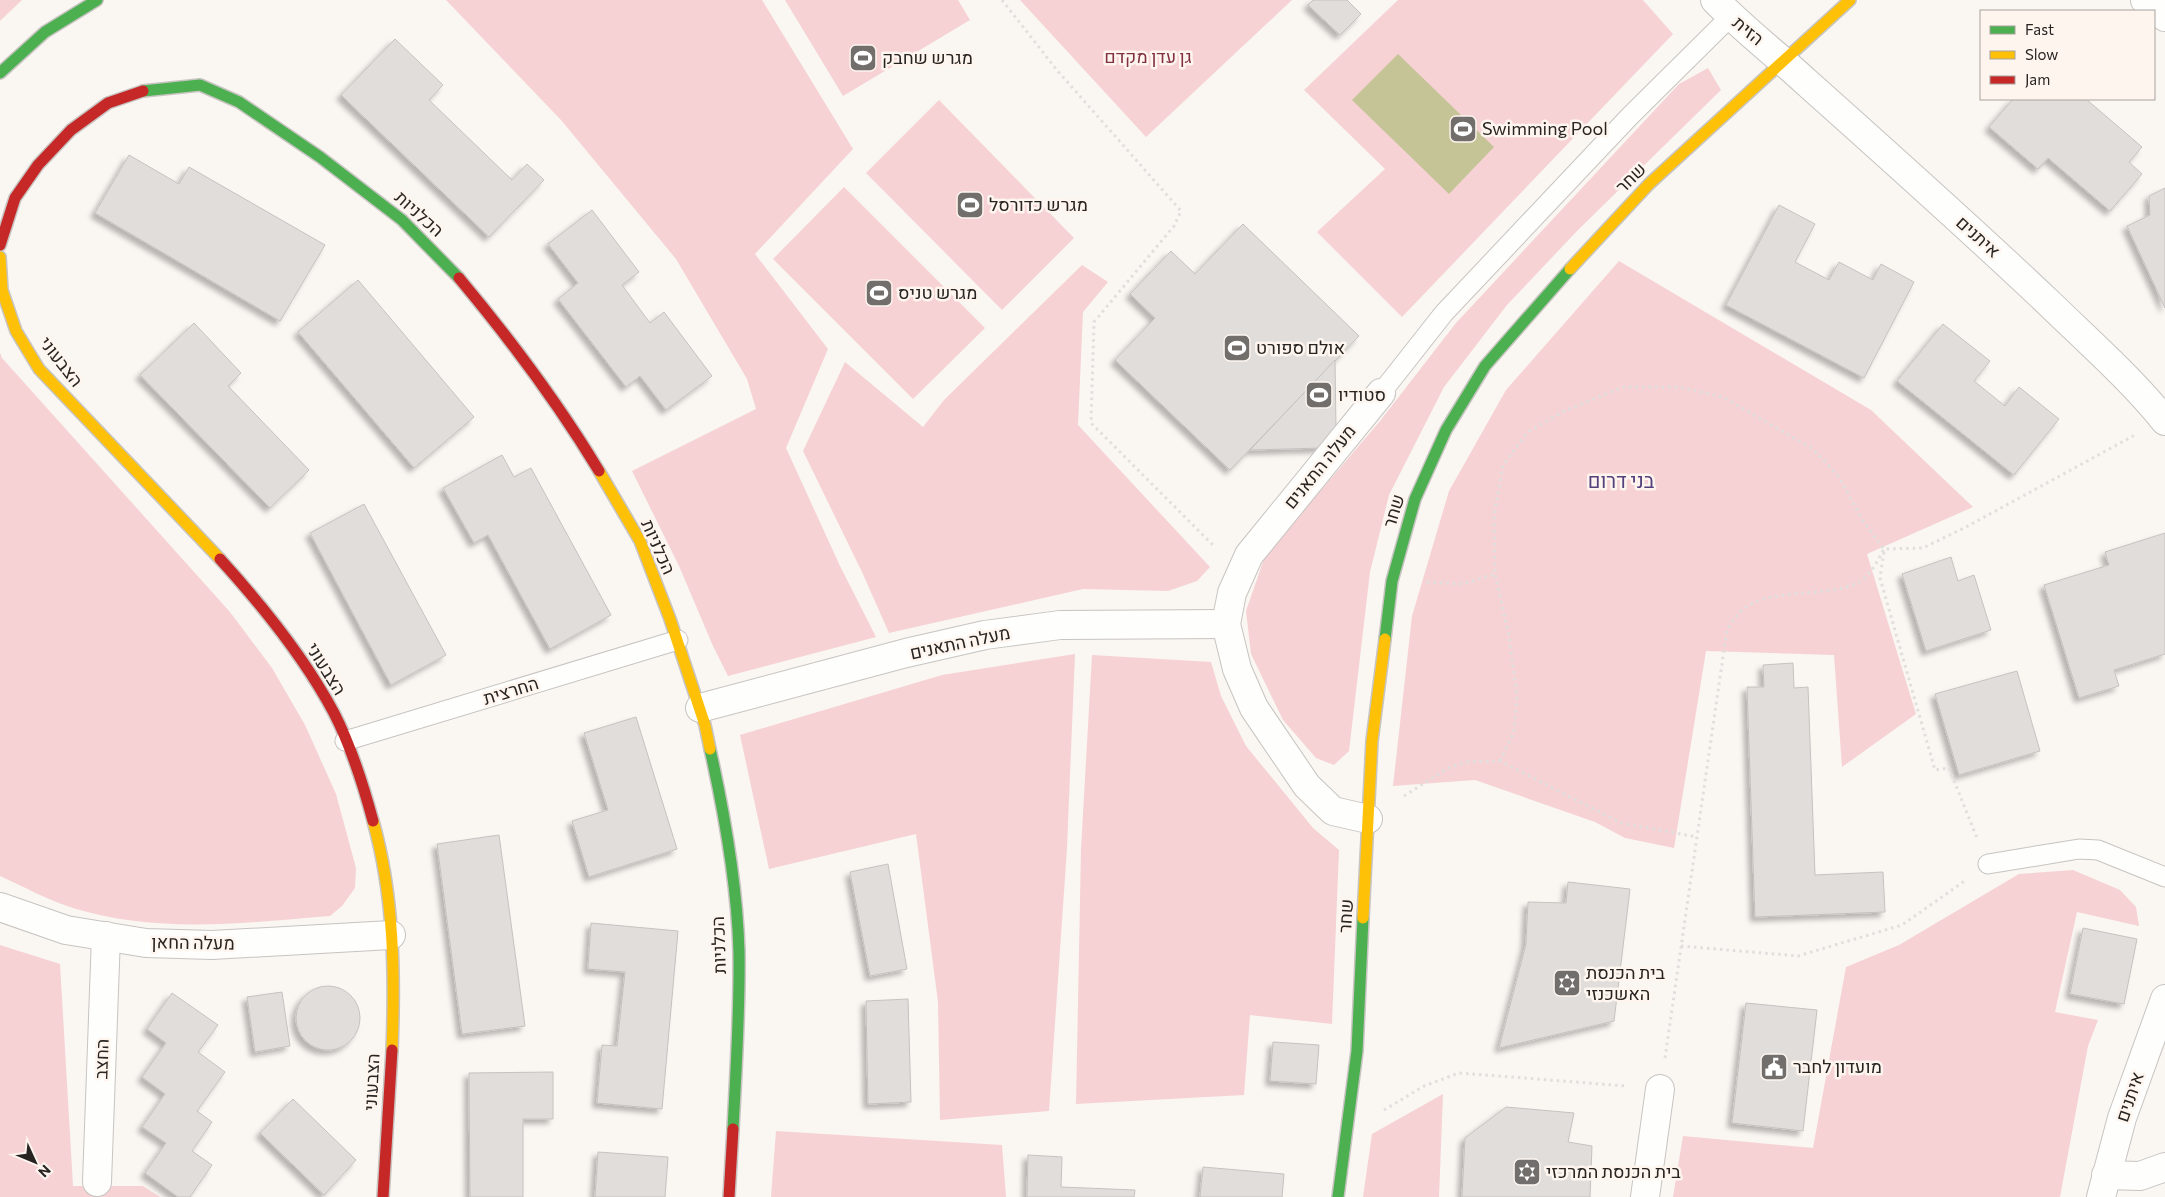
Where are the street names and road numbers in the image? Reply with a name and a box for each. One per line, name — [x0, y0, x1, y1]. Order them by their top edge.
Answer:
street label: הזית — [1729, 11, 1769, 49]
street label: שחר — [1610, 157, 1650, 197]
street label: הכלניות — [391, 186, 449, 241]
street label: איתנים — [1952, 211, 2005, 262]
street label: הצבעוני — [35, 332, 88, 391]
street label: מעלה התאנים — [1279, 420, 1360, 513]
street label: שחר — [1378, 491, 1409, 530]
street label: הכלניות — [637, 516, 681, 578]
street label: מעלה התאנים — [908, 621, 1012, 663]
street label: הצבעוני — [302, 638, 351, 699]
street label: החרצית — [480, 671, 541, 709]
street label: שחר — [1333, 898, 1357, 934]
street label: הכלניות — [706, 916, 730, 974]
street label: מעלה החאן — [151, 930, 235, 954]
street label: החצב — [89, 1038, 113, 1080]
street label: הצבעוני — [359, 1053, 383, 1111]
street label: איתנים — [2110, 1069, 2148, 1125]

